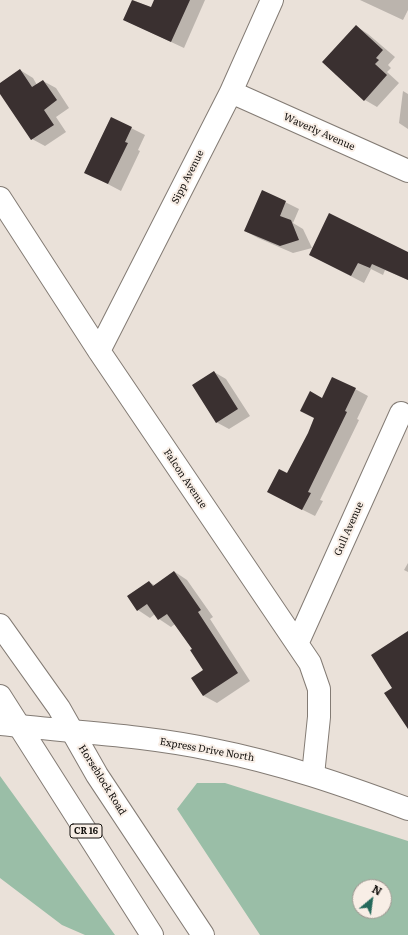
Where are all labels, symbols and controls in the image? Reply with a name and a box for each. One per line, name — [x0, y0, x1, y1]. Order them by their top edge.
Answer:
street label: Waverly Avenue — [281, 111, 357, 153]
street label: Sipp Avenue — [169, 148, 207, 206]
street label: Falcon Avenue — [161, 447, 209, 511]
street label: Gull Avenue — [332, 500, 366, 558]
street label: Express Drive North — [159, 736, 255, 764]
street label: Horseblock Road — [76, 743, 128, 817]
road number: CR 16 — [70, 824, 102, 838]
north arrow — [352, 879, 392, 919]
text: N — [369, 880, 385, 899]

